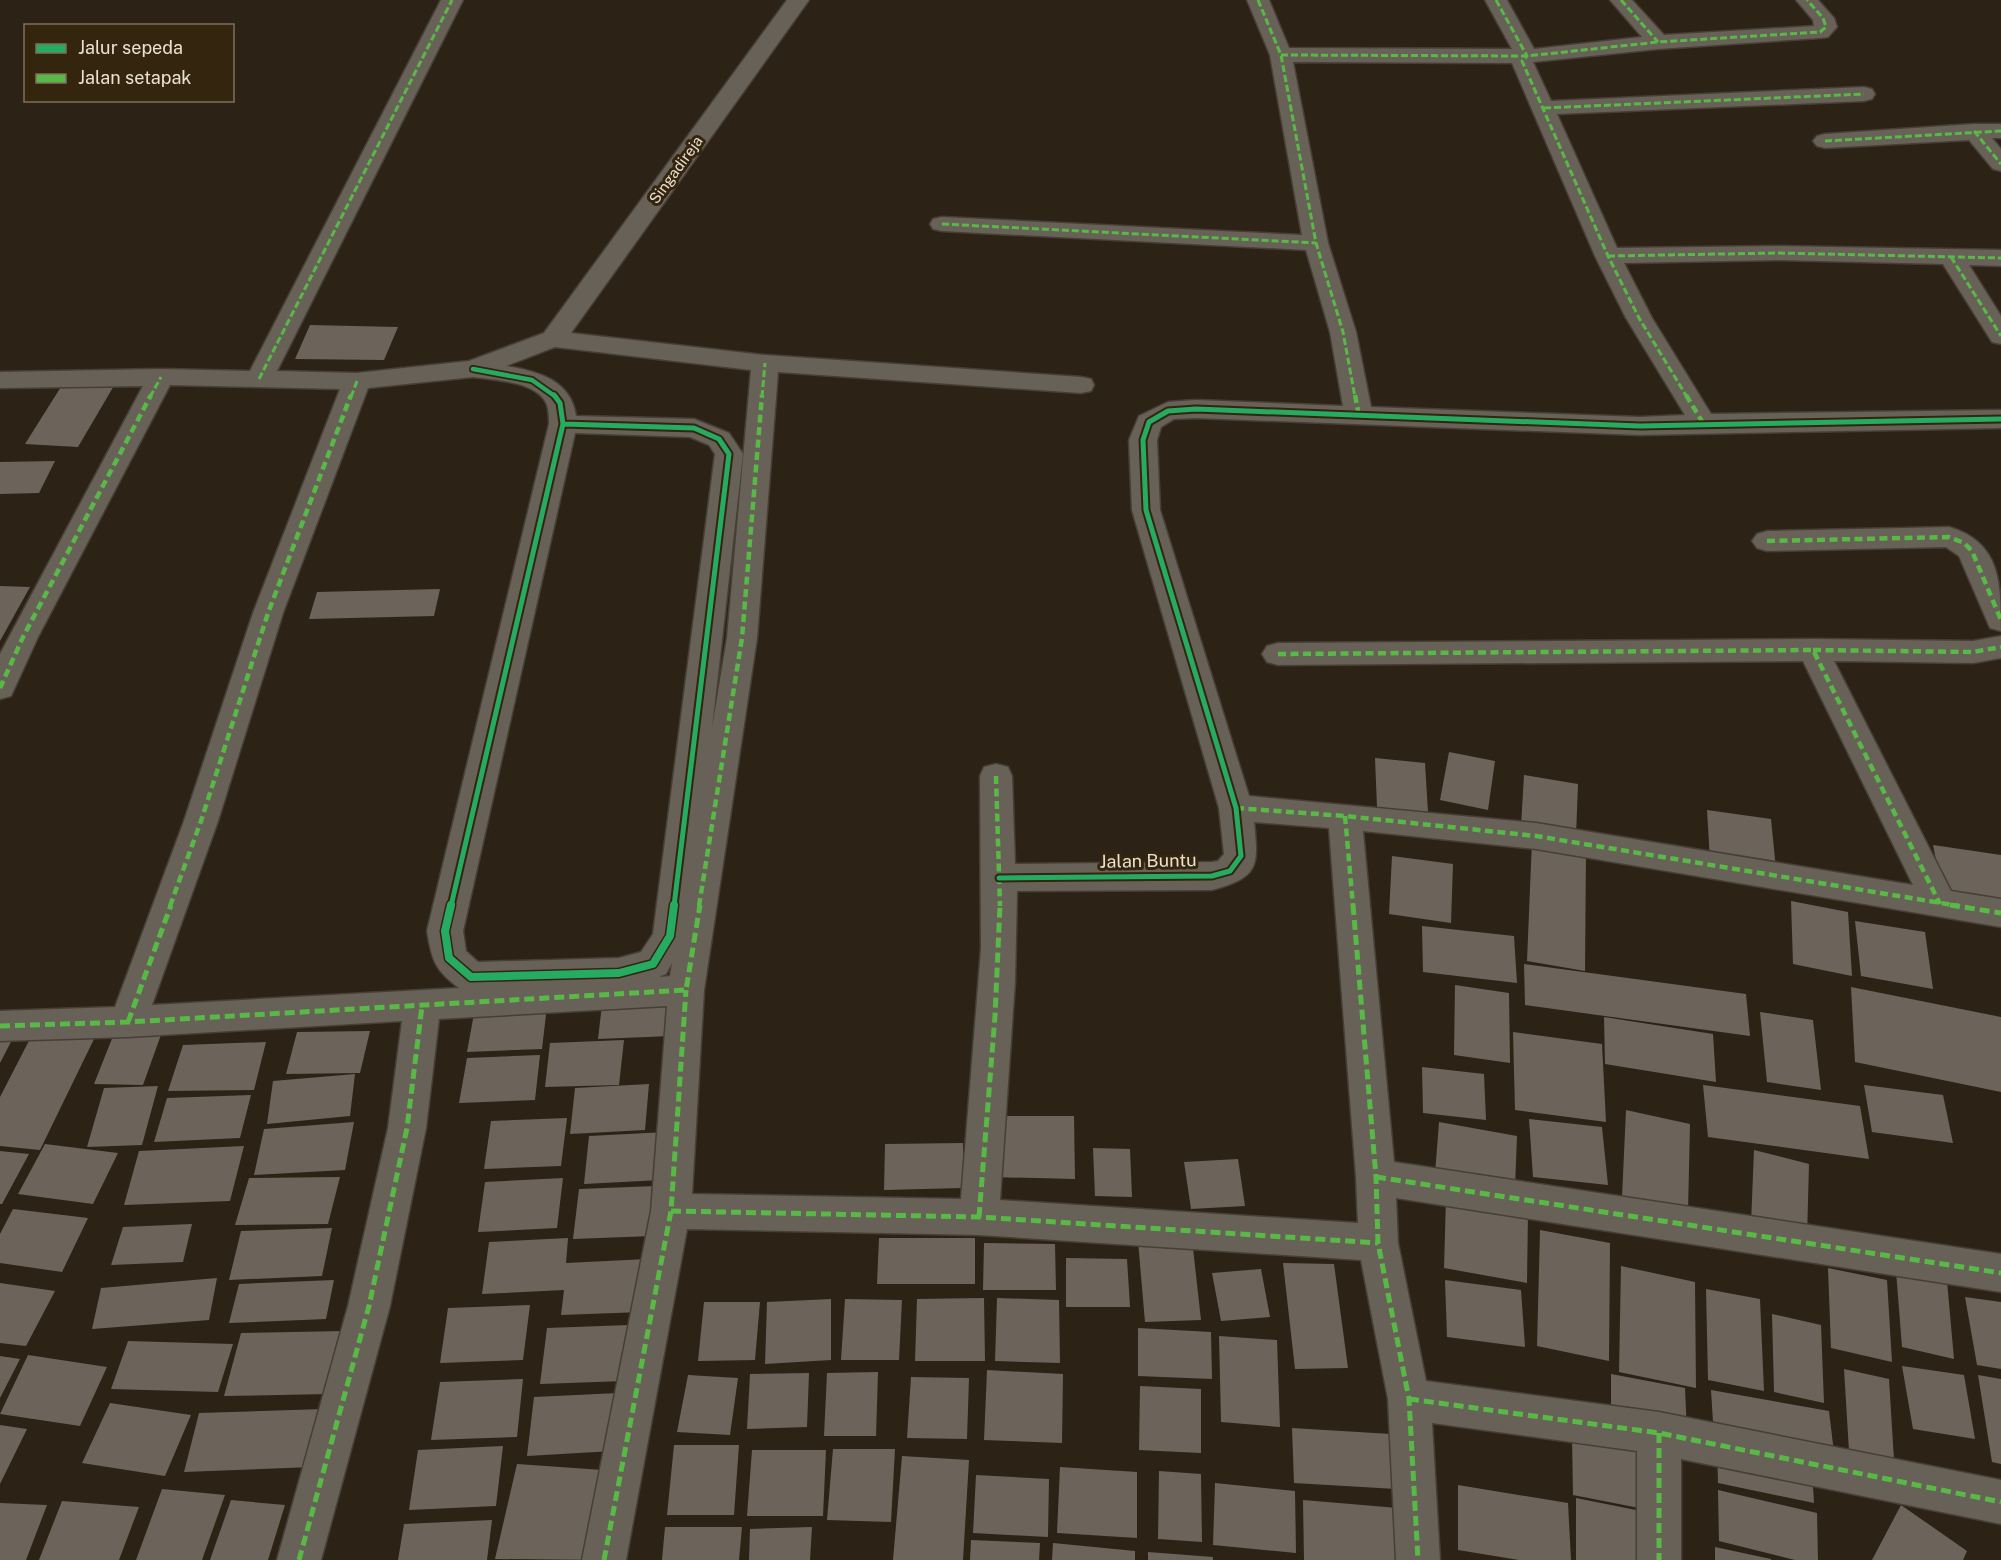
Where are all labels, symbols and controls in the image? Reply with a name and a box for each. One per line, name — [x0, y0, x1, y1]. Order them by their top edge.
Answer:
legend — [24, 24, 234, 102]
text: Jalur sepeda — [78, 37, 183, 58]
text: Jalan setapak — [78, 67, 191, 88]
street label: Singadireja — [645, 133, 706, 207]
street label: Jalan Buntu — [1099, 849, 1197, 872]

